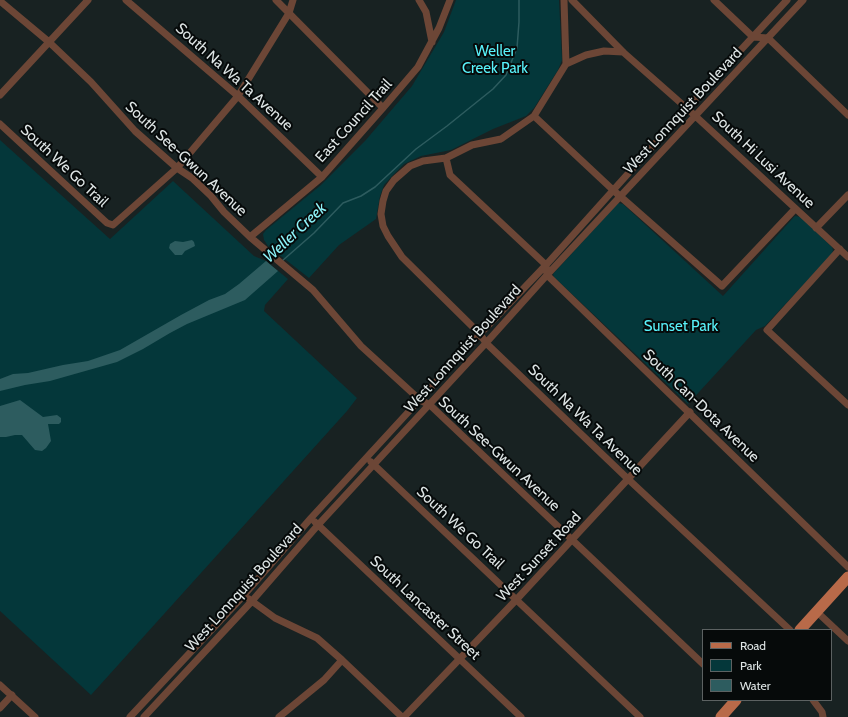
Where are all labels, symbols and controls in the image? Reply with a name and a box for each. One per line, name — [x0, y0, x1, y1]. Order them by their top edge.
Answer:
street label: South Na Wa Ta Avenue — [172, 20, 296, 134]
park label: Weller Creek Park — [462, 43, 528, 78]
street label: West Lonnquist Boulevard — [620, 44, 746, 178]
street label: East Council Trail — [312, 76, 396, 166]
street label: South See-Gwun Avenue — [121, 98, 251, 220]
street label: South Hi Lusi Avenue — [708, 108, 818, 212]
street label: South We Go Trail — [17, 121, 111, 211]
water label: Weller Creek — [259, 199, 331, 267]
street label: West Lonnquist Boulevard — [401, 281, 525, 417]
park label: Sunset Park — [644, 318, 718, 336]
street label: South Can-Dota Avenue — [639, 346, 763, 466]
street label: South Na Wa Ta Avenue — [524, 361, 646, 479]
street label: South See-Gwun Avenue — [434, 393, 564, 515]
street label: South We Go Trail — [413, 483, 507, 573]
street label: West Sunset Road — [493, 509, 585, 605]
street label: West Lonnquist Boulevard — [182, 520, 306, 656]
street label: South Lancaster Street — [366, 552, 484, 664]
legend — [702, 629, 832, 701]
text: Road — [740, 638, 766, 653]
text: Park — [740, 658, 762, 673]
text: Water — [740, 678, 770, 693]

